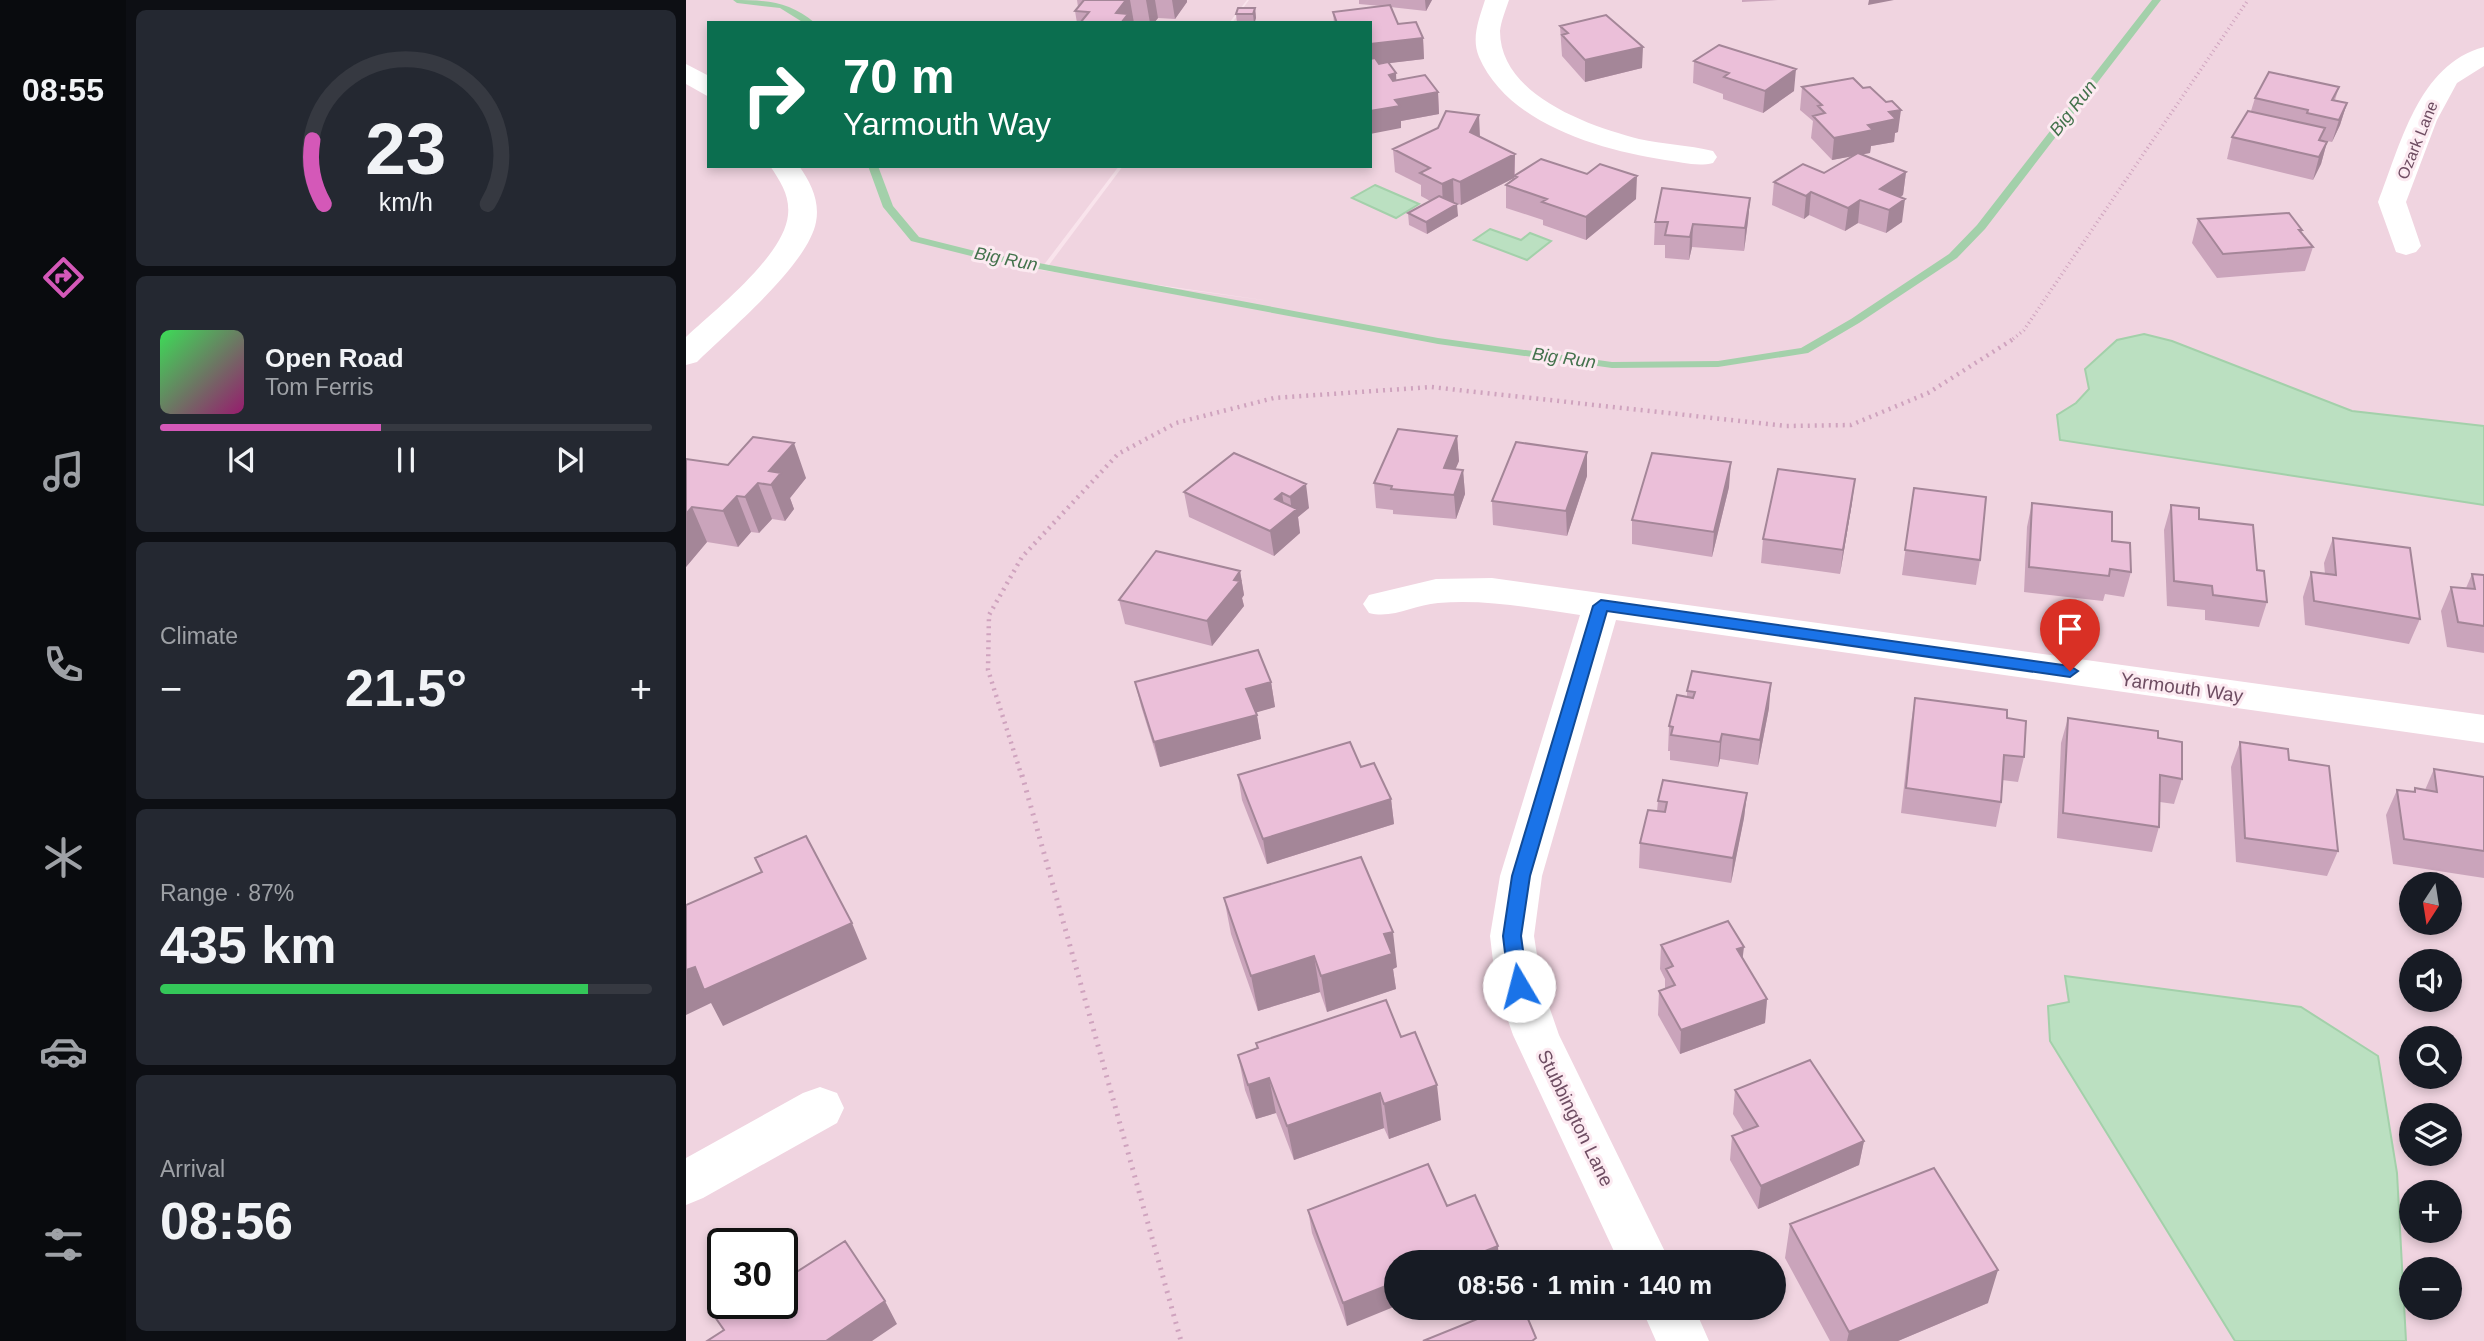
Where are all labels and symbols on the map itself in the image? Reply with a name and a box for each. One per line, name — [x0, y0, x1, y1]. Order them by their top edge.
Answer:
water label: Big Run — [2045, 77, 2101, 139]
street label: Ozark Lane — [2394, 99, 2441, 182]
water label: Big Run — [973, 243, 1039, 275]
water label: Big Run — [1531, 344, 1597, 372]
pin — [2040, 599, 2100, 671]
street label: Yarmouth Way — [2119, 669, 2245, 707]
north arrow — [2399, 872, 2462, 934]
position arrow — [1482, 949, 1556, 1023]
street label: Stubbington Lane — [1533, 1047, 1618, 1190]
speed limit sign: 30 — [707, 1228, 798, 1319]

